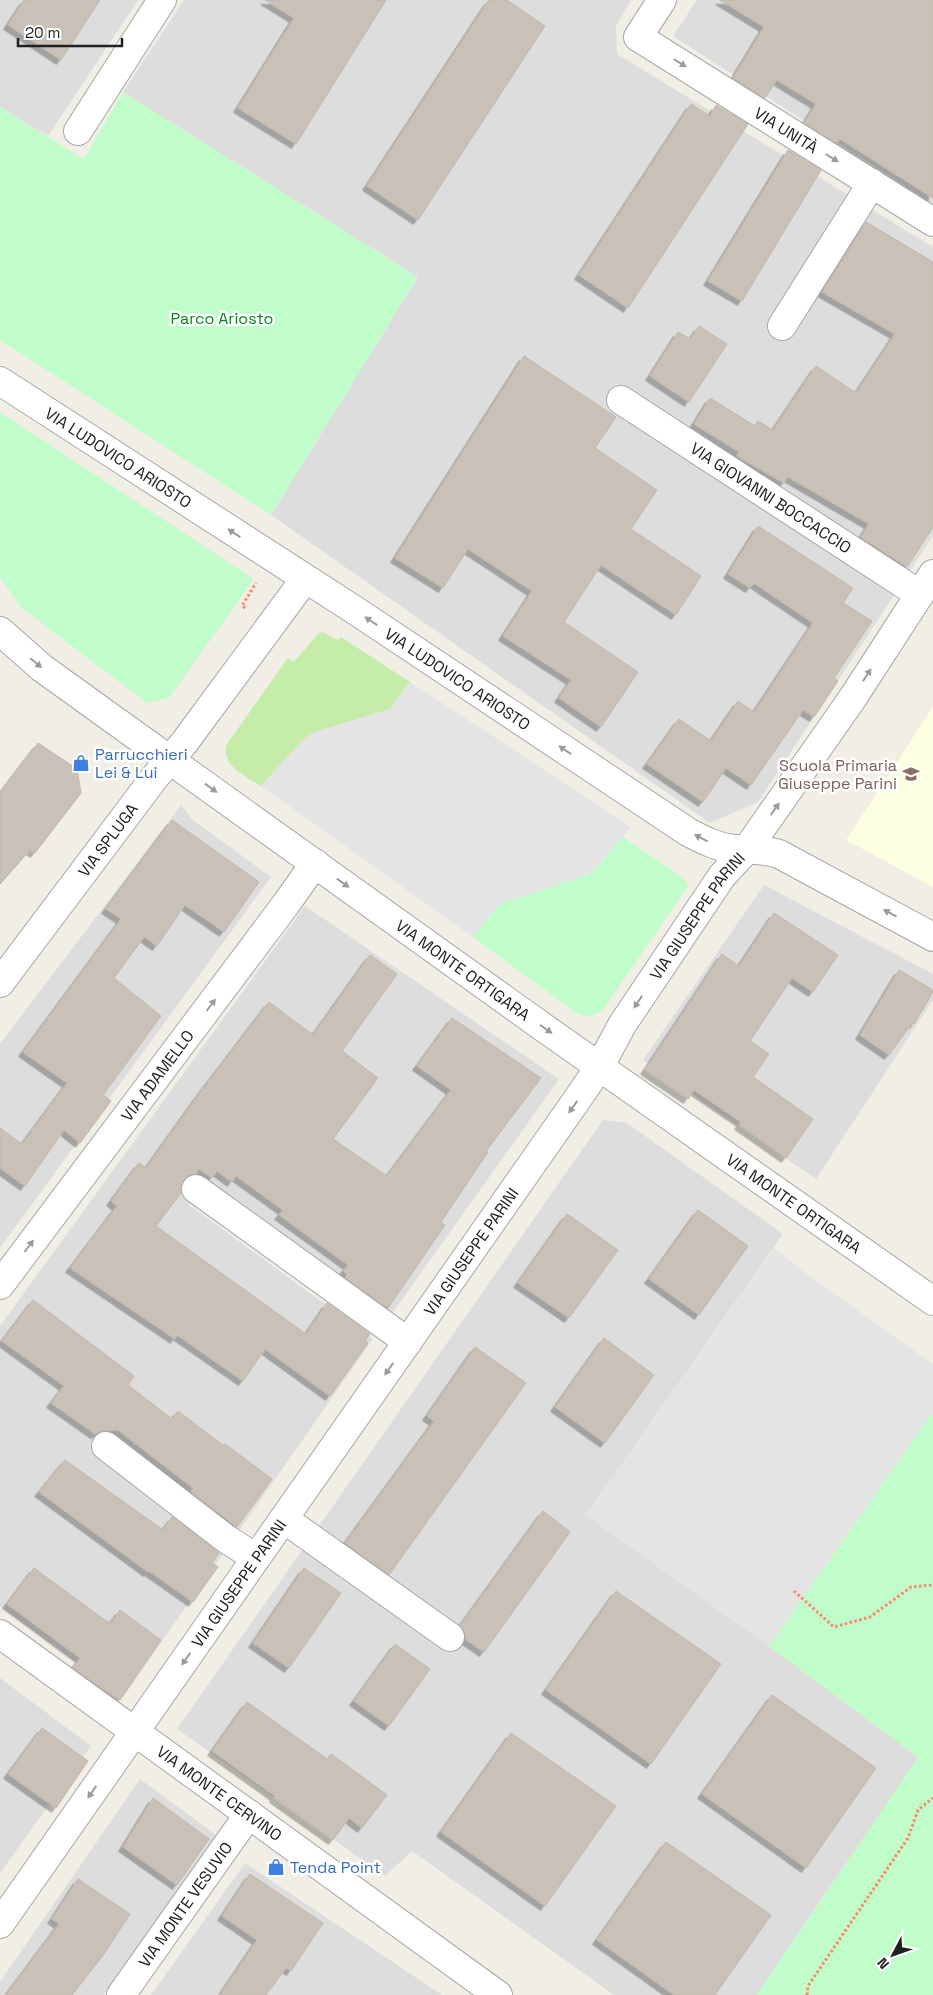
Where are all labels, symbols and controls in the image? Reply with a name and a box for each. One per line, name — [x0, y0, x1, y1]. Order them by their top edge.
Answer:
scale bar — [18, 15, 121, 47]
text: 20 m — [25, 23, 60, 42]
one-way arrow — [673, 58, 686, 67]
street label: VIA UNITÀ — [750, 102, 822, 158]
one-way arrow — [826, 153, 839, 163]
park label: Parco Ariosto — [171, 308, 273, 329]
street label: VIA LUDOVICO ARIOSTO — [41, 402, 196, 513]
street label: VIA GIOVANNI BOCCACCIO — [686, 438, 856, 558]
one-way arrow — [228, 528, 241, 538]
one-way arrow — [364, 616, 377, 626]
street label: VIA LUDOVICO ARIOSTO — [381, 623, 535, 735]
one-way arrow — [29, 658, 42, 669]
one-way arrow — [862, 668, 872, 681]
place label: Parrucchieri Lei & Lui — [95, 744, 188, 783]
one-way arrow — [558, 745, 571, 754]
shop icon: Parrucchieri Lei & Lui — [71, 753, 91, 773]
place label: Scuola Primaria Giuseppe Parini — [778, 755, 897, 794]
school or university icon: Scuola Primaria Giuseppe Parini — [901, 764, 921, 784]
one-way arrow — [204, 783, 217, 794]
street label: VIA SPLUGA — [73, 799, 142, 881]
one-way arrow — [770, 802, 780, 815]
one-way arrow — [693, 834, 708, 842]
street label: VIA GIUSEPPE PARINI — [645, 848, 749, 984]
one-way arrow — [336, 878, 350, 888]
one-way arrow — [883, 909, 897, 917]
street label: VIA MONTE ORTIGARA — [392, 915, 534, 1025]
one-way arrow — [633, 995, 643, 1008]
one-way arrow — [206, 998, 216, 1012]
one-way arrow — [539, 1024, 553, 1034]
street label: VIA ADAMELLO — [116, 1026, 198, 1125]
one-way arrow — [568, 1100, 578, 1113]
street label: VIA MONTE ORTIGARA — [722, 1149, 866, 1258]
street label: VIA GIUSEPPE PARINI — [419, 1183, 523, 1319]
one-way arrow — [24, 1240, 35, 1253]
one-way arrow — [384, 1362, 394, 1376]
street label: VIA GIUSEPPE PARINI — [187, 1515, 291, 1651]
one-way arrow — [181, 1653, 191, 1666]
street label: VIA MONTE CERVINO — [153, 1741, 286, 1846]
one-way arrow — [87, 1786, 97, 1799]
street label: VIA MONTE VESUVIO — [133, 1837, 237, 1971]
shop icon: Tenda Point — [266, 1857, 286, 1877]
place label: Tenda Point — [290, 1857, 381, 1878]
north arrow — [868, 1930, 918, 1980]
text: N — [873, 1954, 893, 1973]

